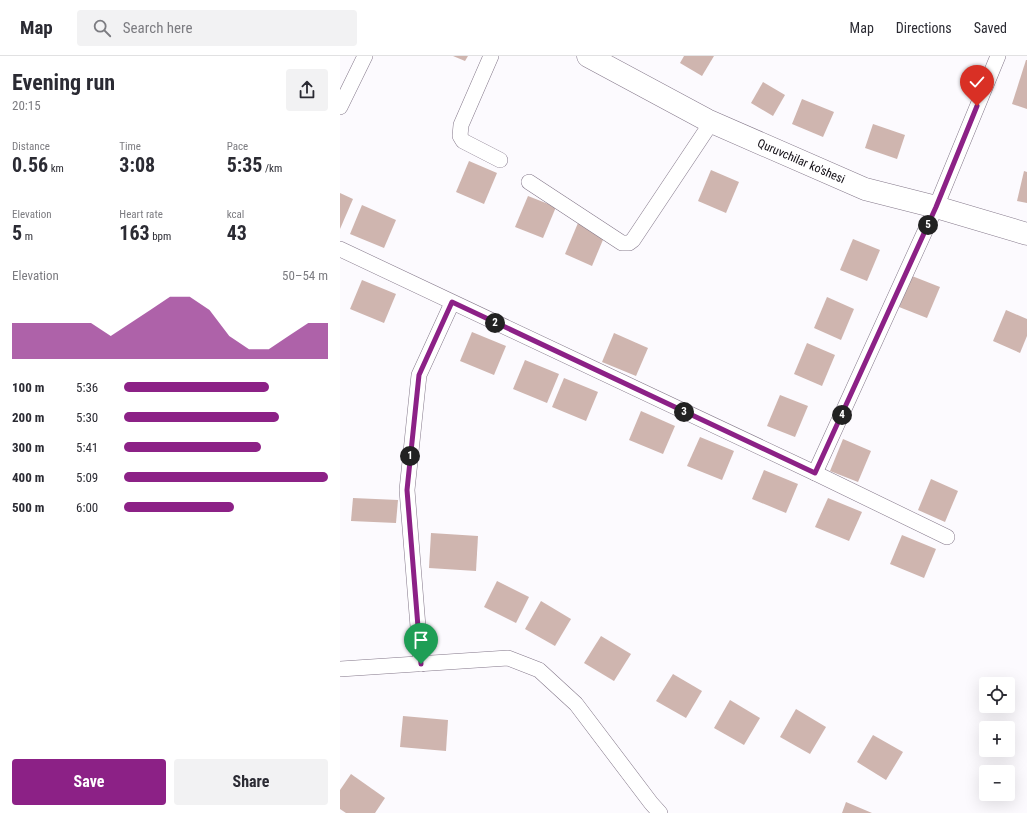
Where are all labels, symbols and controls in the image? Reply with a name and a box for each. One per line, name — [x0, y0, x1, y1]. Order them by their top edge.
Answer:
search box — [77, 10, 357, 46]
text: Map — [20, 16, 53, 39]
icon: search — [91, 17, 113, 39]
text: Search here — [123, 19, 193, 37]
text: Map — [850, 20, 874, 36]
text: Directions — [896, 20, 952, 36]
text: Saved — [974, 20, 1007, 36]
pin — [960, 65, 994, 106]
button: share — [286, 69, 328, 111]
text: Evening run — [12, 70, 115, 95]
icon: check — [966, 71, 988, 93]
text: 20:15 — [12, 98, 41, 113]
street label: Quruvchilar ko'shesi — [755, 136, 847, 186]
text: Distance — [12, 140, 50, 153]
text: Time — [119, 140, 141, 153]
text: Pace — [227, 140, 248, 153]
text: 0.56 — [12, 153, 48, 177]
text: 3:08 — [119, 153, 155, 177]
text: 5:35 — [227, 153, 262, 177]
text: km — [48, 162, 64, 175]
text: /km — [262, 162, 282, 175]
text: Elevation — [12, 208, 52, 221]
text: Heart rate — [119, 208, 163, 221]
text: kcal — [227, 208, 244, 221]
pin: 5 — [918, 215, 938, 235]
text: 5 — [925, 218, 931, 231]
text: 5 — [12, 221, 22, 245]
text: 163 — [119, 221, 150, 245]
text: 43 — [227, 221, 247, 245]
text: m — [22, 230, 33, 243]
text: bpm — [150, 230, 171, 243]
text: Elevation — [12, 268, 59, 283]
text: 50–54 m — [282, 268, 328, 283]
pin: 2 — [485, 313, 505, 333]
text: 2 — [492, 316, 498, 329]
text: 100 m — [12, 380, 44, 395]
text: 5:36 — [76, 380, 98, 395]
pin: 3 — [674, 402, 694, 422]
text: 3 — [681, 405, 687, 418]
pin: 4 — [832, 405, 852, 425]
text: 4 — [839, 408, 845, 421]
text: 200 m — [12, 410, 44, 425]
text: 5:30 — [76, 410, 98, 425]
text: 300 m — [12, 440, 44, 455]
text: 5:41 — [76, 440, 98, 455]
pin: 1 — [400, 446, 420, 466]
text: 1 — [407, 449, 413, 462]
text: 400 m — [12, 470, 44, 485]
text: 5:09 — [76, 470, 98, 485]
text: 500 m — [12, 500, 44, 515]
text: 6:00 — [76, 500, 98, 515]
pin — [404, 623, 438, 664]
icon: arrive — [410, 629, 432, 651]
map controls — [979, 677, 1015, 801]
button: locate — [979, 677, 1015, 713]
button: + — [979, 721, 1015, 757]
button: Save — [12, 759, 166, 805]
button: Share — [174, 759, 328, 805]
button: − — [979, 765, 1015, 801]

